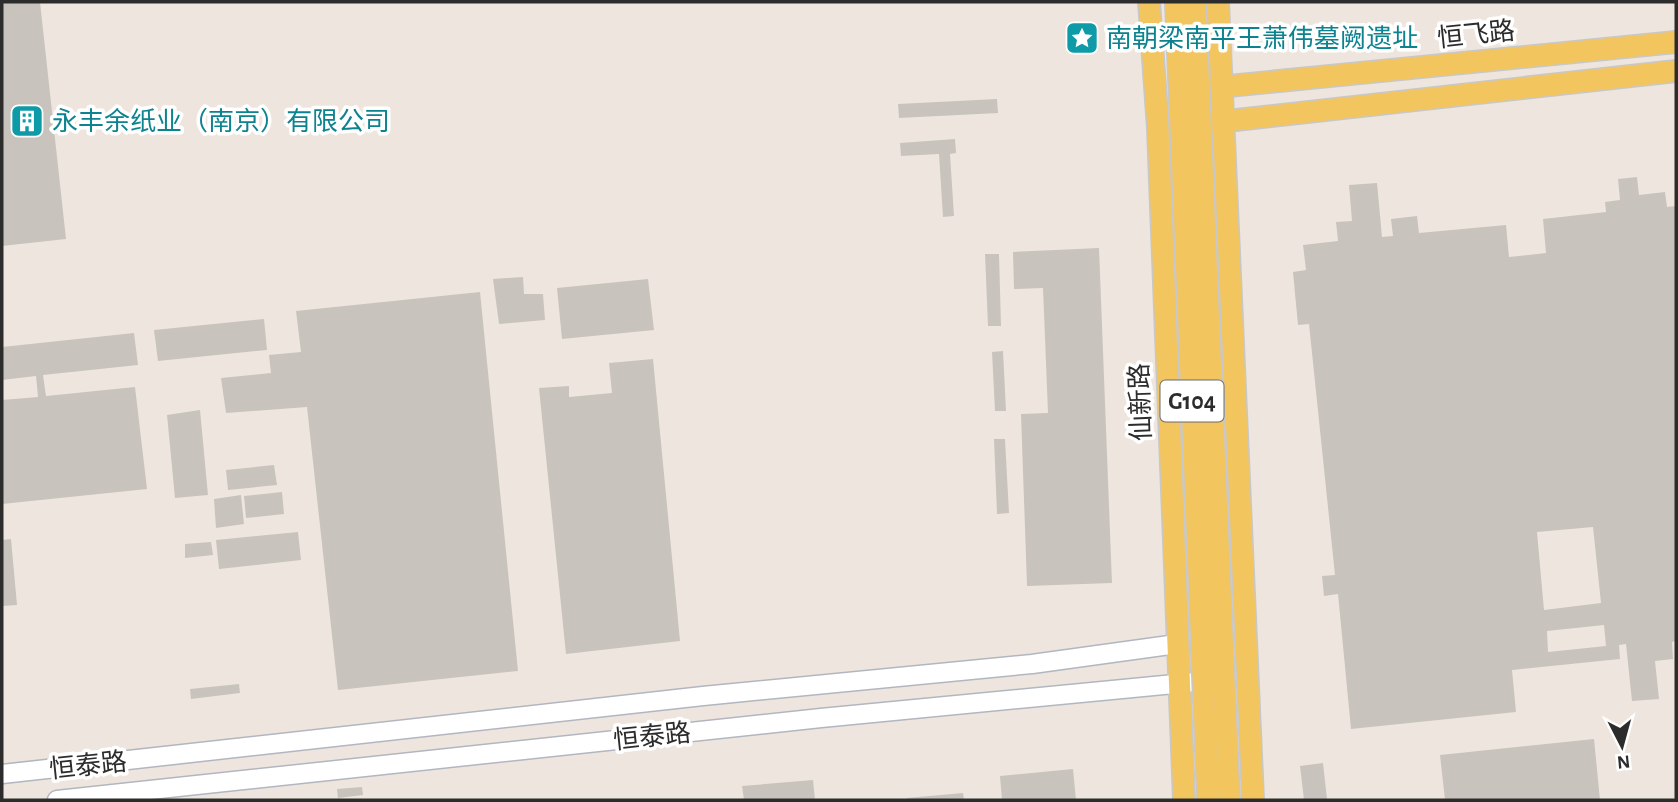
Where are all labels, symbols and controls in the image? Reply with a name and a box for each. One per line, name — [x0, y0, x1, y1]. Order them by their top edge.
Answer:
street label: 恒飞路 — [1436, 17, 1516, 52]
place icon: 南朝梁南平王萧伟墓阙遗址 — [1063, 19, 1101, 57]
place label: 南朝梁南平王萧伟墓阙遗址 — [1106, 25, 1418, 52]
building icon: 永丰余纸业（南京）有限公司 — [8, 102, 46, 140]
place label: 永丰余纸业（南京）有限公司 — [52, 107, 390, 135]
street label: 仙新路 — [1126, 363, 1155, 441]
road number: G104 — [1160, 380, 1224, 422]
north arrow — [1587, 711, 1657, 781]
street label: 恒泰路 — [612, 719, 692, 754]
street label: 恒泰路 — [48, 748, 128, 783]
text: N — [1616, 751, 1631, 772]

